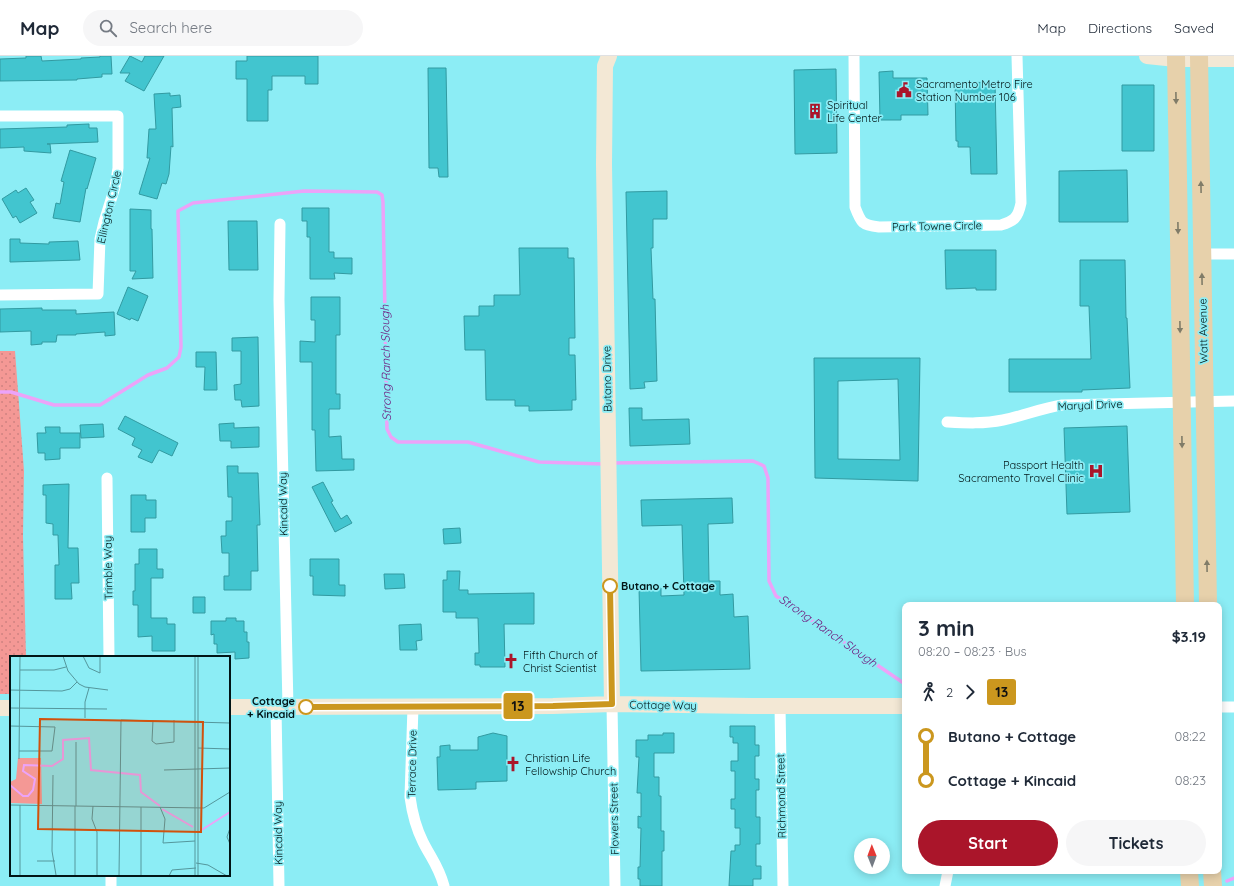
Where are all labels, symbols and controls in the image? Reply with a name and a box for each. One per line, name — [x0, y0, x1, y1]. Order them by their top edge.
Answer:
search box — [83, 10, 363, 46]
text: Map — [20, 16, 59, 40]
icon: search — [97, 17, 119, 39]
text: Search here — [129, 18, 212, 37]
text: Map — [1037, 19, 1066, 37]
text: Directions — [1088, 19, 1152, 37]
text: Saved — [1174, 19, 1214, 37]
place label: Sacramento Metro Fire Station Number 106 — [916, 77, 1033, 104]
public building icon: Sacramento Metro Fire Station Number 106 — [895, 81, 913, 99]
one-way arrow — [1173, 92, 1179, 105]
place label: Spiritual Life Center — [827, 98, 883, 125]
building icon: Spiritual Life Center — [806, 102, 824, 120]
street label: Ellington Circle — [94, 169, 124, 245]
one-way arrow — [1198, 180, 1204, 193]
street label: Park Towne Circle — [892, 218, 982, 234]
one-way arrow — [1175, 222, 1182, 234]
one-way arrow — [1199, 272, 1205, 285]
street label: Watt Avenue — [1195, 298, 1211, 364]
water label: Strong Ranch Slough — [377, 305, 394, 421]
one-way arrow — [1177, 321, 1184, 333]
street label: Butano Drive — [599, 346, 615, 412]
street label: Maryal Drive — [1057, 397, 1123, 413]
one-way arrow — [1179, 436, 1186, 448]
place label: Passport Health Sacramento Travel Clinic — [958, 458, 1084, 485]
hospital icon: Passport Health Sacramento Travel Clinic — [1087, 462, 1105, 480]
street label: Kincaid Way — [275, 472, 291, 536]
street label: Trimble Way — [100, 536, 116, 600]
one-way arrow — [1204, 559, 1210, 572]
marker: Butano + Cottage — [602, 578, 618, 594]
place label: Butano + Cottage — [621, 579, 715, 593]
water label: Strong Ranch Slough — [776, 591, 880, 670]
text: 3 min — [918, 614, 975, 642]
text: $3.19 — [1172, 627, 1206, 646]
text: 08:20 – 08:23 · Bus — [918, 643, 1027, 659]
place label: Fifth Church of Christ Scientist — [523, 648, 598, 675]
church icon: Fifth Church of Christ Scientist — [502, 652, 520, 670]
inset map — [10, 656, 230, 876]
icon: walk — [918, 681, 940, 703]
icon: forward — [959, 681, 981, 703]
text: 13 — [995, 683, 1008, 701]
text: 2 — [946, 684, 953, 700]
line badge: 13 — [500, 693, 536, 719]
place label: Cottage + Kincaid — [247, 694, 295, 721]
text: 13 — [512, 697, 524, 715]
street label: Cottage Way — [629, 697, 697, 713]
marker: Cottage + Kincaid — [298, 699, 314, 715]
text: Butano + Cottage — [948, 727, 1076, 746]
text: 08:22 — [1174, 728, 1206, 744]
street label: Terrace Drive — [404, 730, 420, 798]
place label: Christian Life Fellowship Church — [525, 751, 616, 778]
street label: Richmond Street — [773, 753, 789, 838]
church icon: Christian Life Fellowship Church — [504, 755, 522, 773]
text: Cottage + Kincaid — [948, 771, 1076, 790]
text: 08:23 — [1175, 772, 1206, 788]
street label: Flowers Street — [606, 783, 622, 855]
street label: Kincaid Way — [270, 801, 286, 865]
button: Start — [918, 820, 1058, 866]
button: Tickets — [1066, 820, 1206, 866]
north arrow — [854, 838, 890, 874]
map controls — [854, 838, 890, 874]

